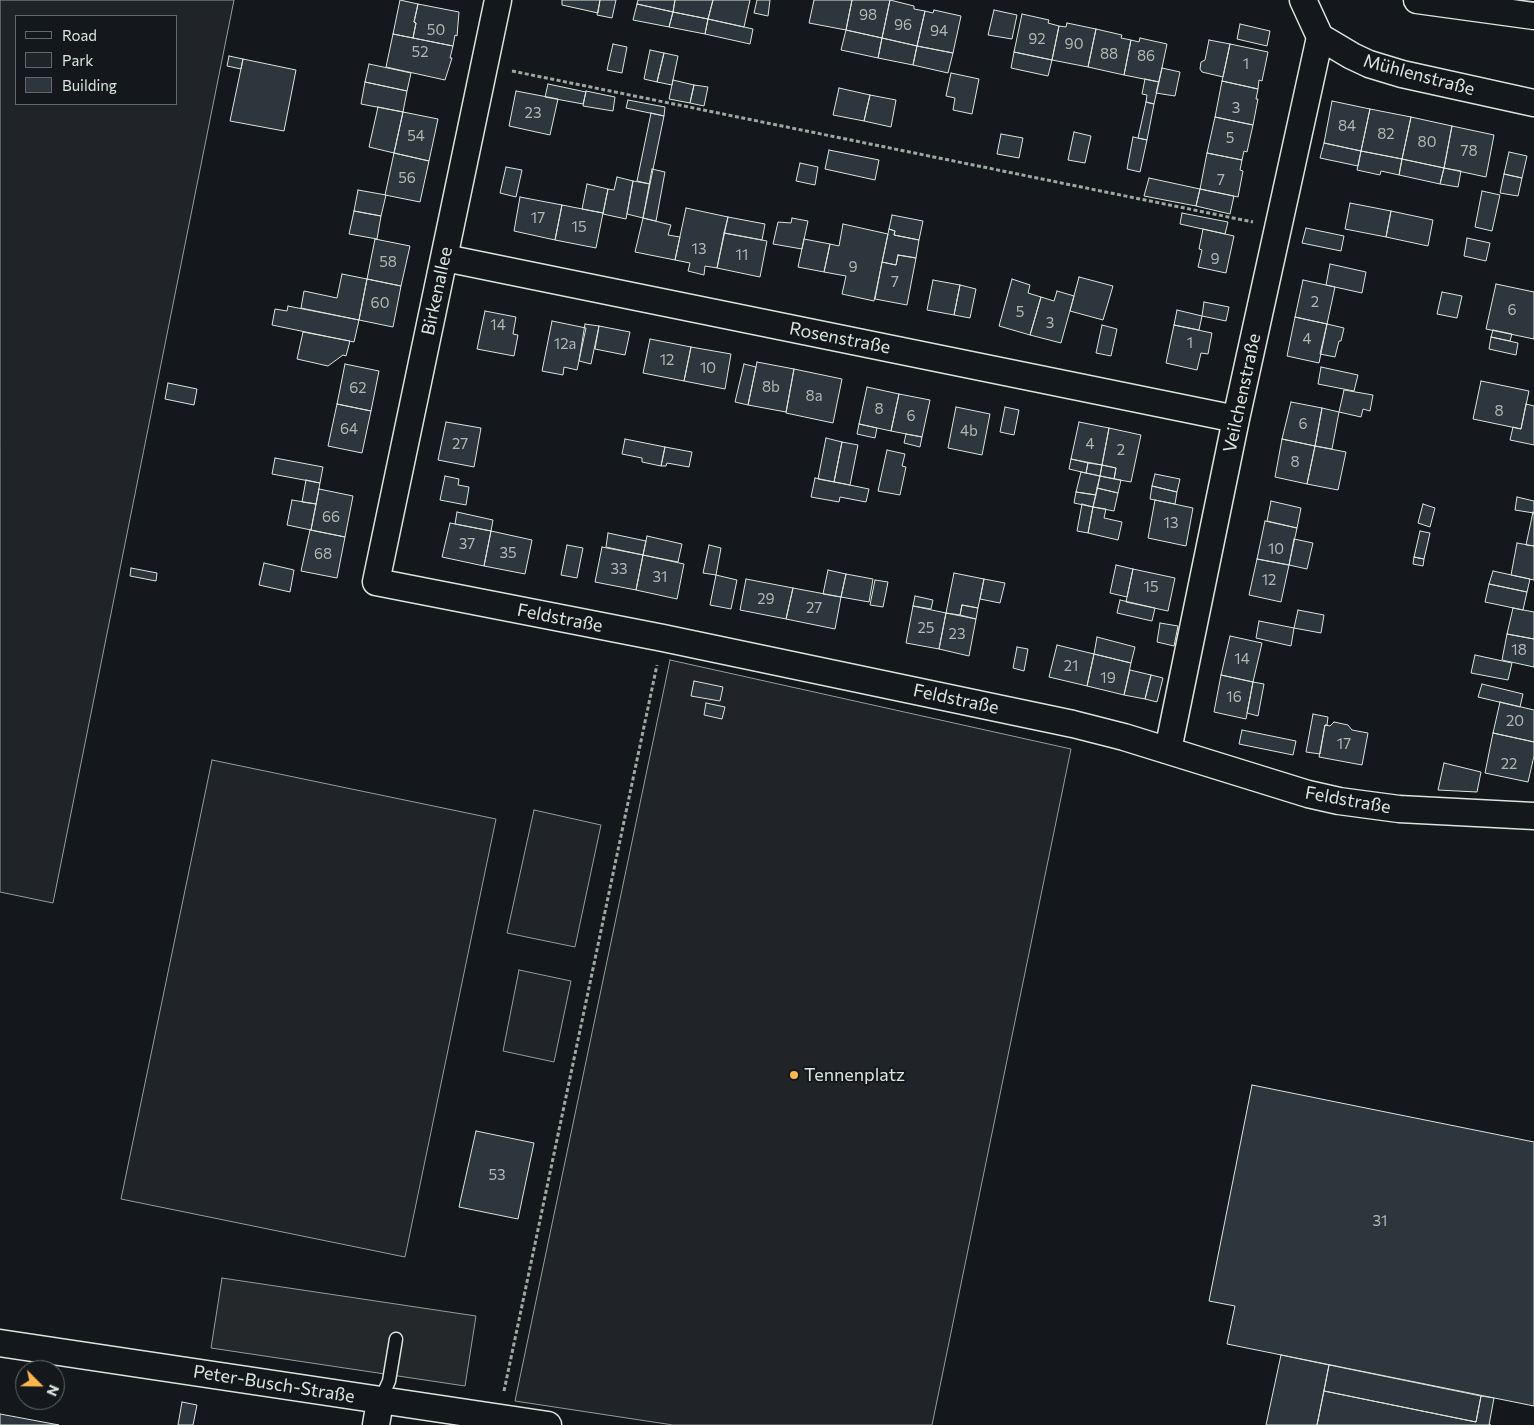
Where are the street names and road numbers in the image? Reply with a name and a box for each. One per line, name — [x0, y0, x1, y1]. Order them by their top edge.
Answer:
street label: Mühlenstraße — [1361, 50, 1477, 100]
street label: Birkenallee — [417, 245, 457, 337]
street label: Rosenstraße — [788, 318, 892, 358]
street label: Veilchenstraße — [1219, 331, 1265, 455]
street label: Feldstraße — [515, 599, 605, 637]
street label: Feldstraße — [911, 679, 1001, 719]
street label: Feldstraße — [1303, 782, 1393, 818]
street label: Peter-Busch-Straße — [192, 1361, 356, 1407]

